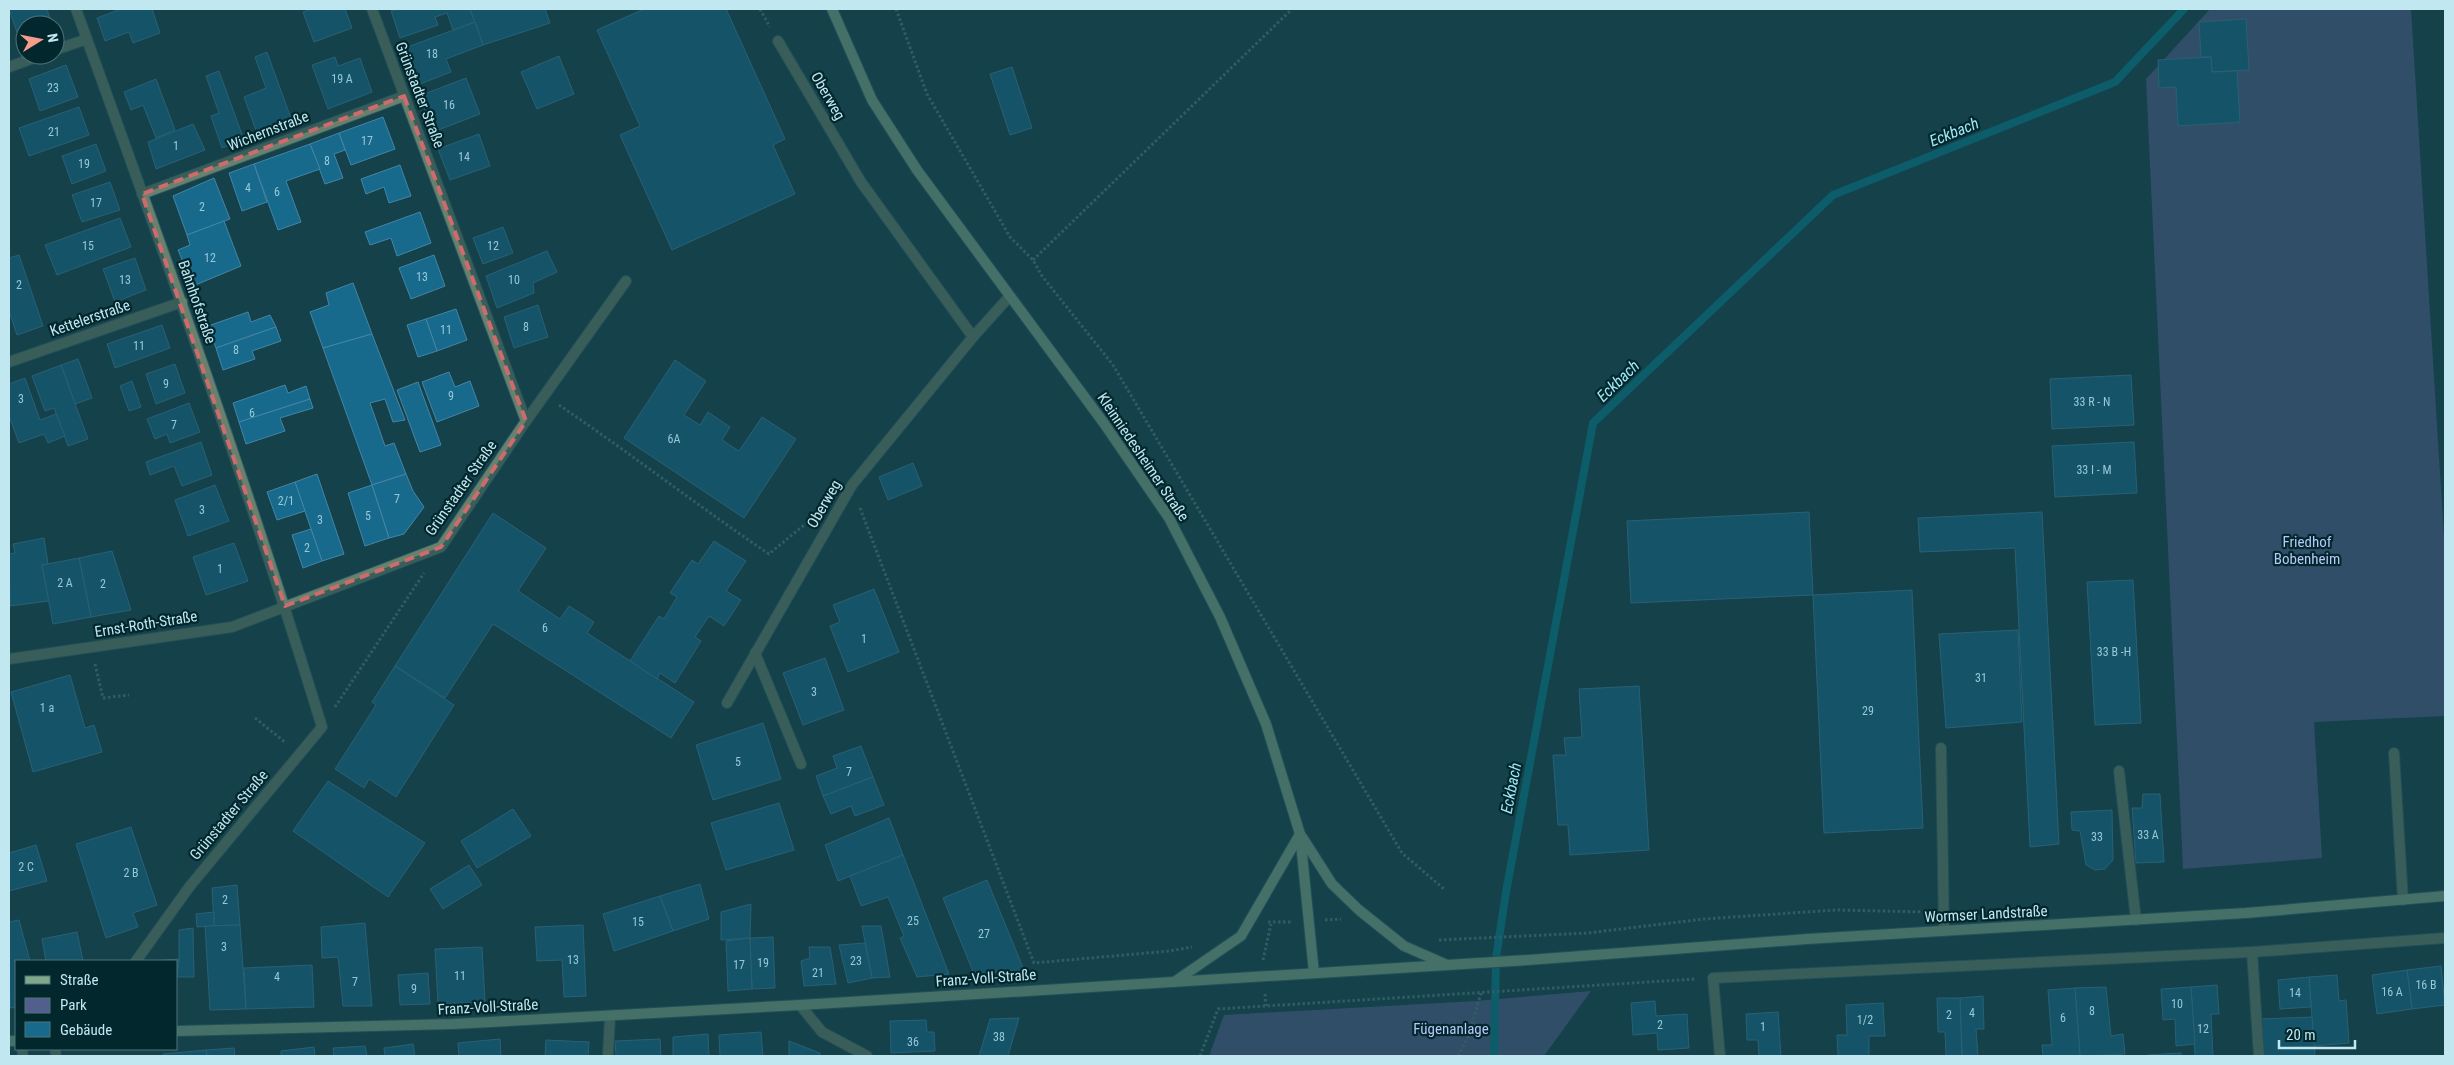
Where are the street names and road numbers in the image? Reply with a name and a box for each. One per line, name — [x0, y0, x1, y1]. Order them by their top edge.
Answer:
street label: Grünstadter Straße — [392, 40, 448, 150]
street label: Oberweg — [807, 69, 849, 123]
street label: Wichernstraße — [225, 107, 311, 155]
street label: Bahnhofstraße — [174, 258, 220, 346]
street label: Kettelerstraße — [48, 296, 132, 340]
street label: Kleinniedesheimer Straße — [1093, 389, 1193, 525]
street label: Grünstadter Straße — [422, 437, 500, 539]
street label: Oberweg — [803, 477, 845, 531]
street label: Ernst-Roth-Straße — [93, 607, 199, 641]
street label: Grünstadter Straße — [186, 766, 272, 864]
street label: Wormser Landstraße — [1924, 902, 2048, 926]
street label: Franz-Voll-Straße — [935, 966, 1037, 990]
street label: Franz-Voll-Straße — [437, 995, 539, 1019]

